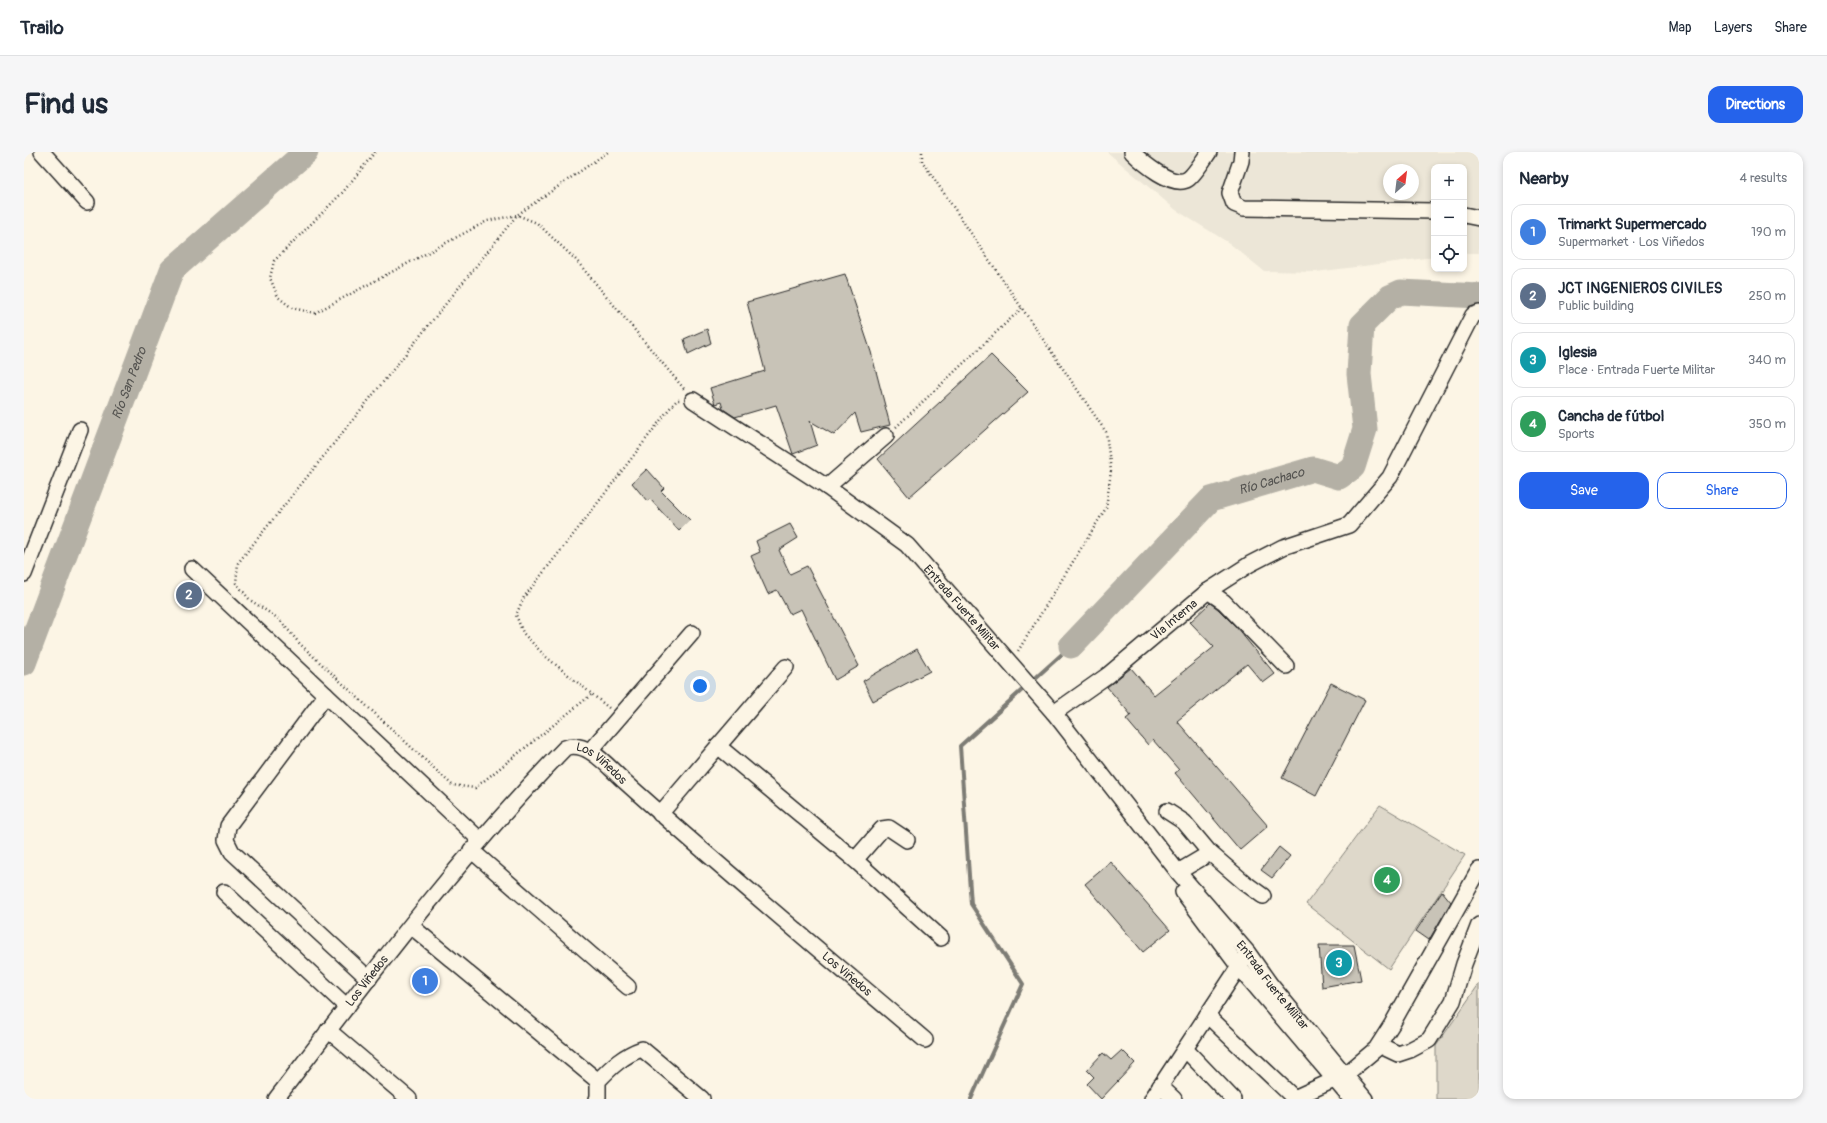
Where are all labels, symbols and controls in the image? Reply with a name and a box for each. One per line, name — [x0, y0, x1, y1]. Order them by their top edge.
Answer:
text: Trailo — [20, 16, 64, 40]
text: Map — [1669, 19, 1692, 36]
text: Layers — [1714, 19, 1752, 36]
text: Share — [1774, 19, 1807, 36]
button: Directions — [1708, 86, 1803, 123]
text: Find us — [24, 87, 108, 122]
north arrow — [1383, 164, 1419, 200]
map controls — [1431, 164, 1467, 272]
button: + — [1431, 164, 1467, 200]
text: Nearby — [1519, 168, 1568, 189]
text: 4 results — [1740, 170, 1787, 186]
button: − — [1431, 200, 1467, 236]
text: Trimarkt Supermercado — [1558, 215, 1707, 234]
text: 1 — [1530, 224, 1536, 240]
text: 190 m — [1751, 224, 1786, 240]
text: Supermarket · Los Viñedos — [1558, 234, 1704, 250]
button: locate — [1431, 236, 1467, 272]
text: JCT INGENIEROS CIVILES — [1558, 279, 1723, 298]
text: 2 — [1529, 288, 1537, 304]
text: 250 m — [1748, 288, 1786, 304]
text: Public building — [1558, 298, 1634, 314]
text: Iglesia — [1558, 343, 1597, 362]
water label: Río San Pedro — [109, 344, 151, 421]
text: 3 — [1529, 352, 1537, 368]
text: 340 m — [1748, 352, 1786, 368]
text: Place · Entrada Fuerte Militar — [1558, 362, 1715, 378]
text: Cancha de fútbol — [1558, 407, 1664, 426]
text: 4 — [1529, 416, 1537, 432]
text: 350 m — [1748, 416, 1786, 432]
text: Sports — [1558, 426, 1594, 442]
water label: Río Cachaco — [1237, 464, 1307, 498]
button: Save — [1519, 472, 1649, 509]
button: Share — [1657, 472, 1787, 509]
street label: Entrada Fuerte Militar — [920, 562, 1004, 654]
pin: 2 — [176, 580, 202, 610]
street label: Vía Interna — [1147, 596, 1201, 644]
your location — [690, 676, 710, 696]
street label: Los Viñedos — [575, 739, 630, 788]
pin: 4 — [1374, 865, 1400, 895]
street label: Entrada Fuerte Militar — [1233, 937, 1313, 1033]
street label: Los Viñedos — [819, 948, 876, 1000]
pin: 3 — [1326, 948, 1352, 978]
street label: Los Viñedos — [342, 952, 392, 1009]
pin: 1 — [412, 966, 438, 996]

